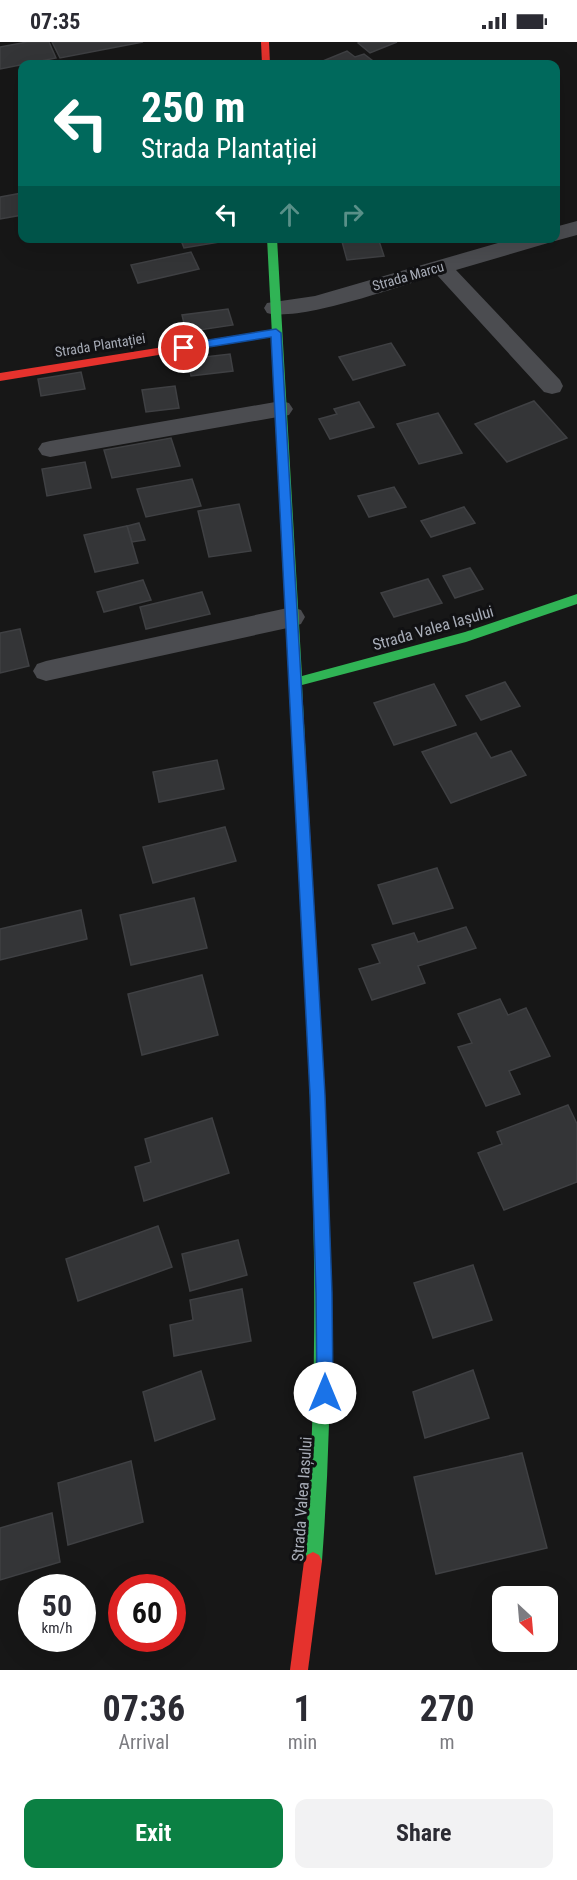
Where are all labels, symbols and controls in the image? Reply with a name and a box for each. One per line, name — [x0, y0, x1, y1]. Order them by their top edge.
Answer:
text: 07:35 — [30, 9, 81, 34]
text: 250 m — [141, 83, 246, 132]
icon: left — [42, 84, 120, 162]
text: Strada Plantației — [141, 133, 317, 165]
icon: left — [210, 198, 243, 231]
icon: ahead — [273, 198, 306, 231]
icon: right — [336, 198, 369, 231]
street label: Strada Marcu — [370, 258, 446, 294]
pin — [158, 322, 209, 373]
street label: Strada Plantației — [54, 330, 147, 361]
icon: arrive — [167, 331, 200, 364]
street label: Strada Valea Iașului — [370, 602, 496, 655]
position arrow — [293, 1361, 357, 1425]
street label: Strada Valea Iașului — [288, 1436, 317, 1562]
speed limit sign: 60 — [108, 1574, 186, 1652]
north arrow — [492, 1586, 558, 1652]
map controls — [492, 1586, 558, 1652]
text: 50 — [42, 1588, 72, 1623]
text: km/h — [42, 1619, 72, 1637]
text: 07:36 — [103, 1688, 185, 1730]
text: 1 — [293, 1688, 312, 1730]
text: 270 — [420, 1688, 474, 1730]
text: Arrival — [118, 1730, 169, 1754]
text: min — [288, 1730, 317, 1754]
text: m — [440, 1730, 455, 1754]
button: Exit — [24, 1799, 283, 1868]
button: Share — [295, 1799, 553, 1868]

